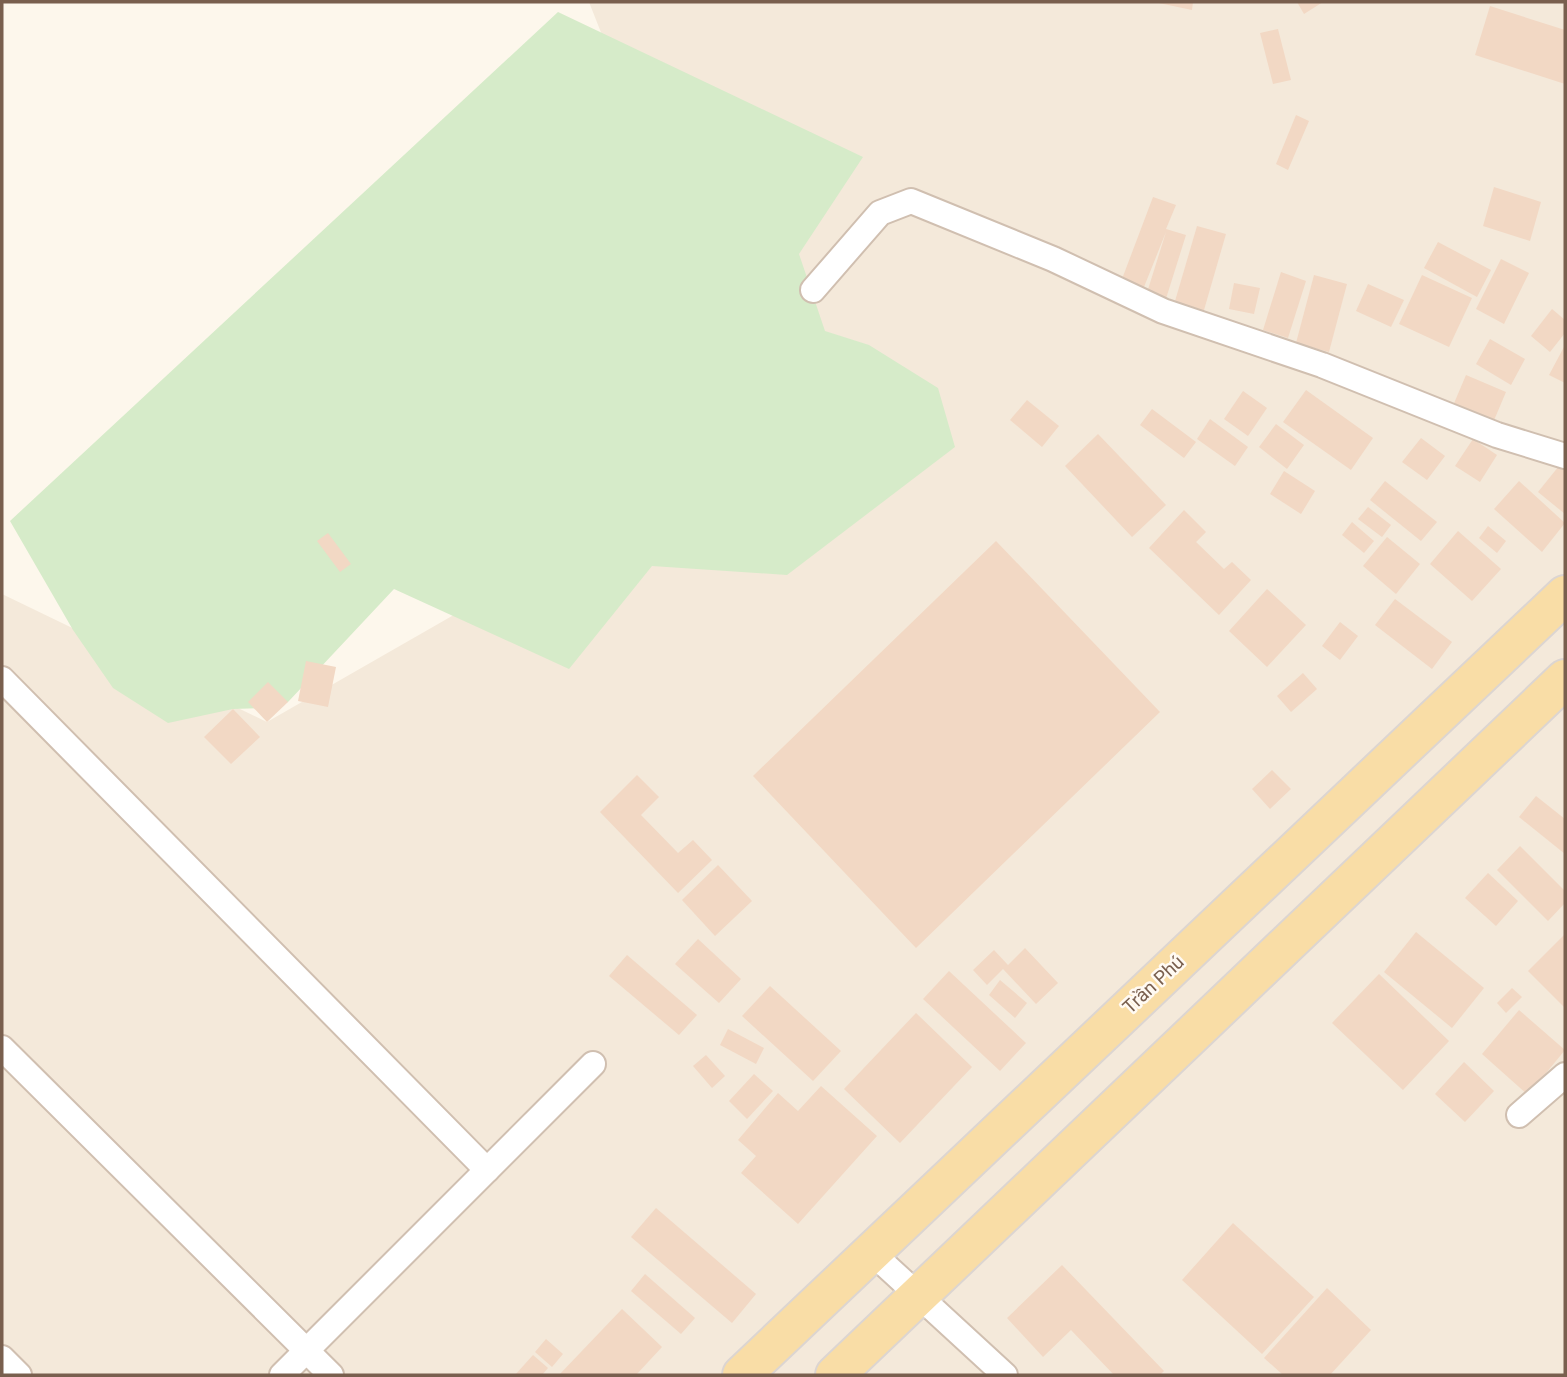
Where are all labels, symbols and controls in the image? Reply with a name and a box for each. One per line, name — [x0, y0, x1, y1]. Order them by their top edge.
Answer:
street label: Trần Phú — [1118, 950, 1189, 1018]

